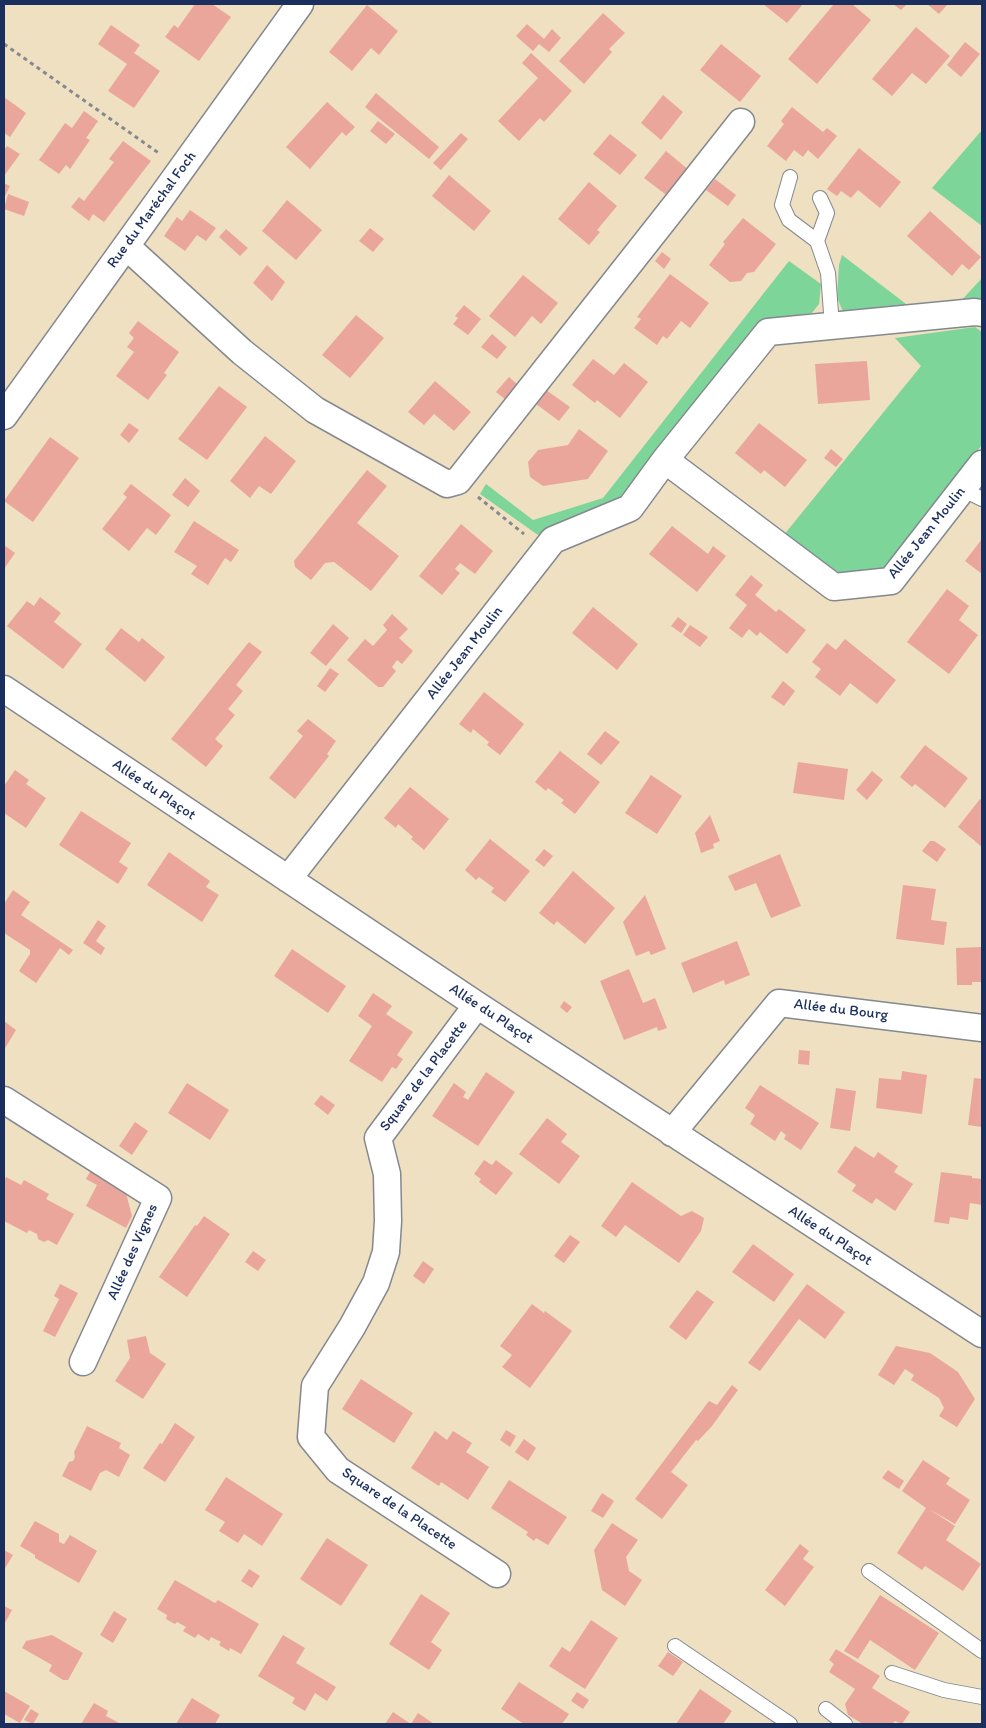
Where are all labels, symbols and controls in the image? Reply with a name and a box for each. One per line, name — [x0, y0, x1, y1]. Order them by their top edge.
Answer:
street label: Rue du Maréchal Foch — [104, 148, 200, 272]
street label: Allée Jean Moulin — [884, 483, 970, 583]
street label: Allée Jean Moulin — [423, 603, 507, 703]
street label: Allée du Plaçot — [109, 756, 199, 824]
street label: Allée du Plaçot — [446, 980, 536, 1048]
street label: Allée du Bourg — [793, 995, 889, 1025]
street label: Square de la Placette — [376, 1017, 472, 1135]
street label: Allée des Vignes — [104, 1201, 162, 1303]
street label: Allée du Plaçot — [785, 1202, 875, 1270]
street label: Square de la Placette — [338, 1464, 460, 1554]

